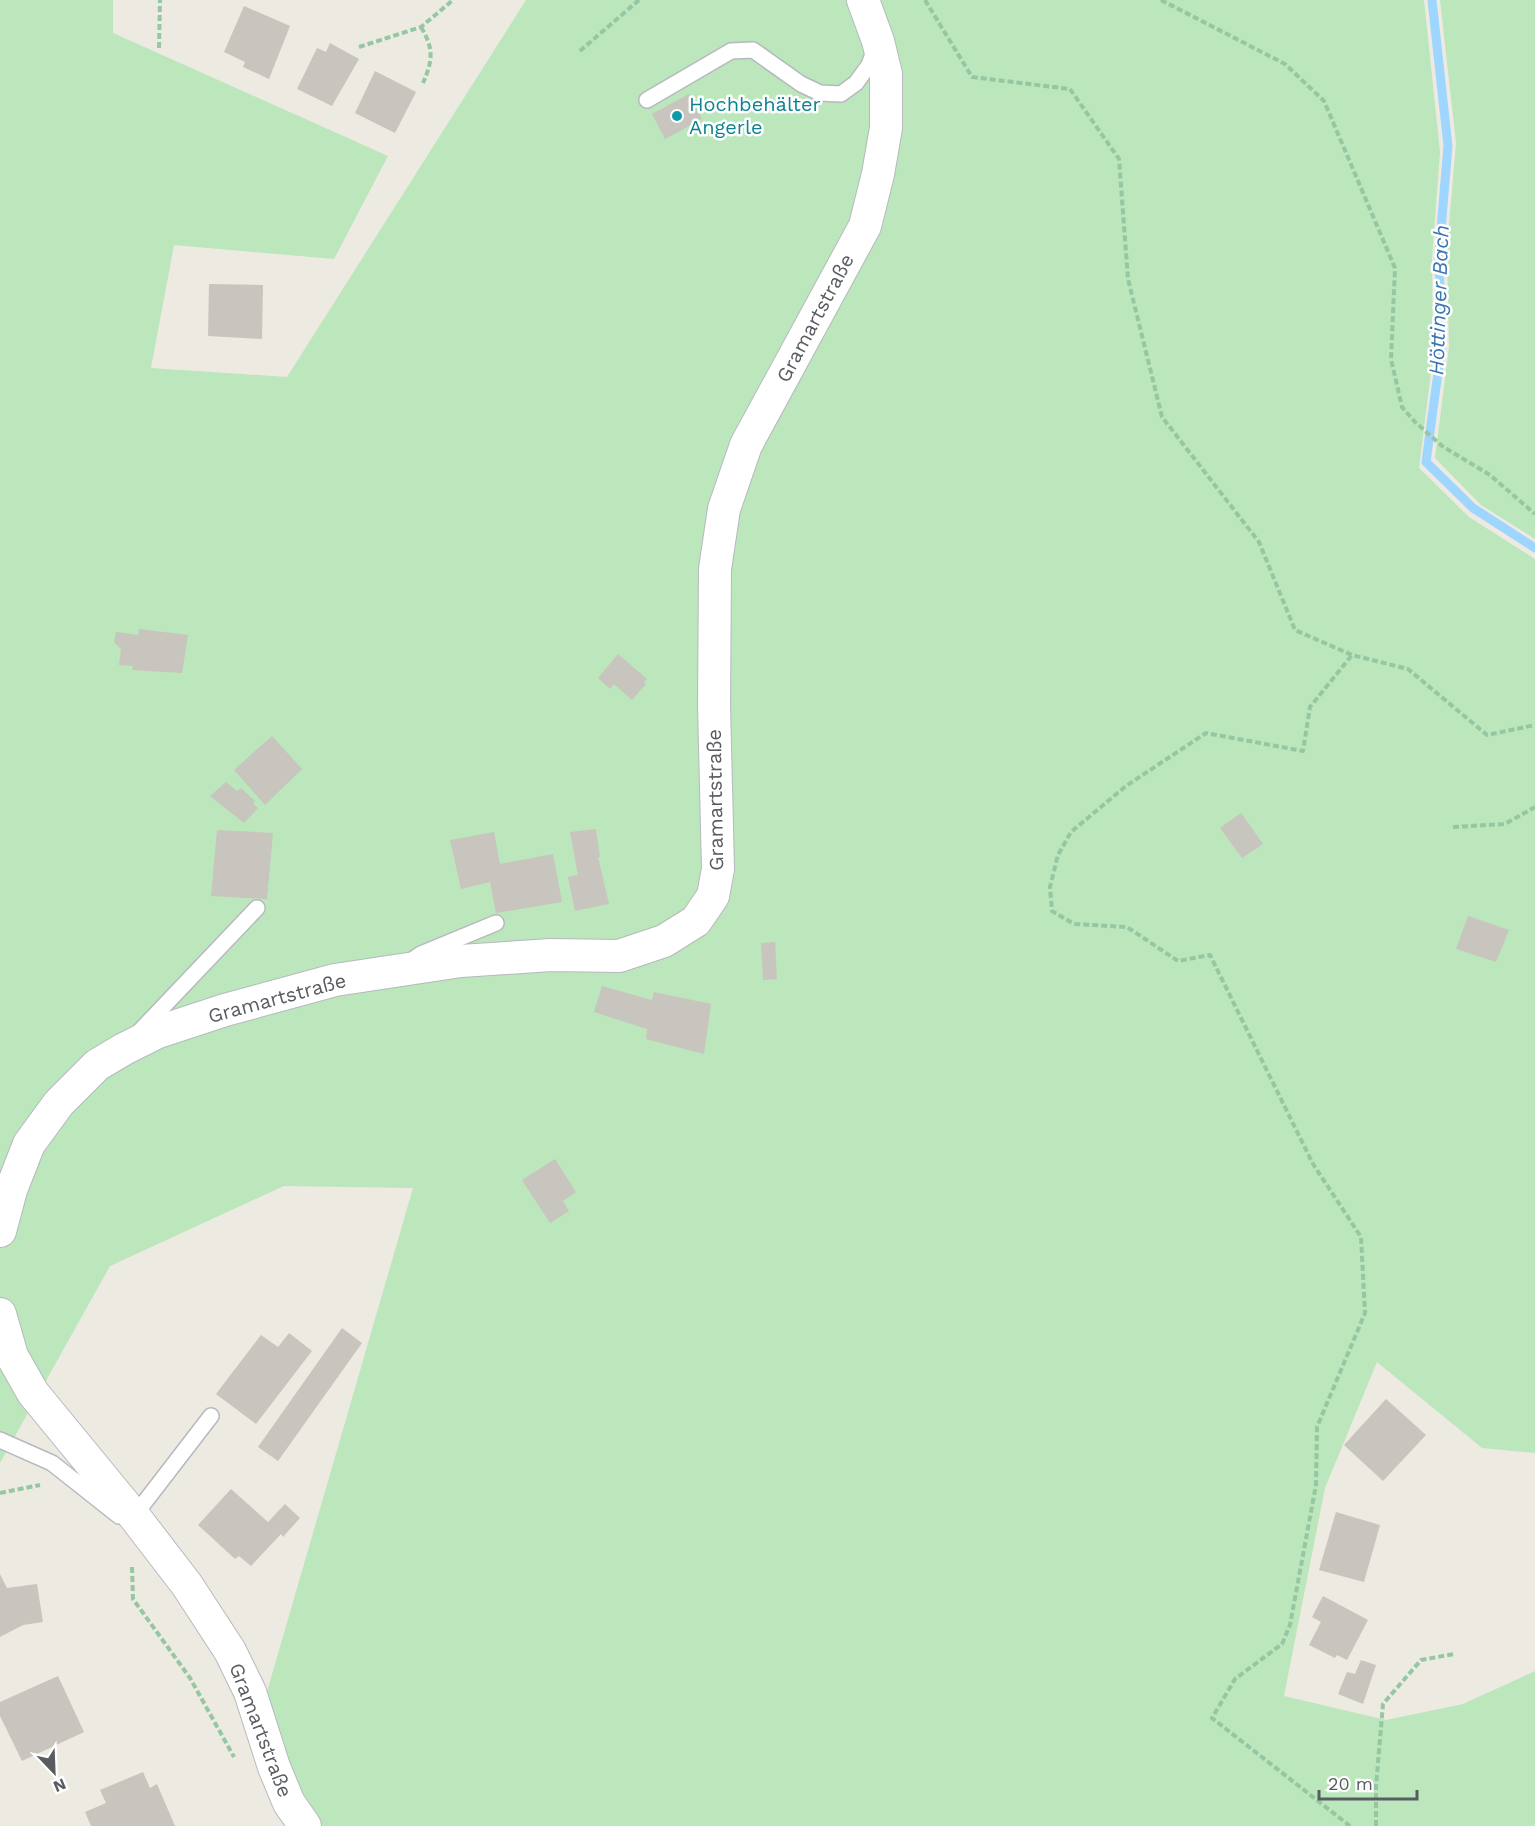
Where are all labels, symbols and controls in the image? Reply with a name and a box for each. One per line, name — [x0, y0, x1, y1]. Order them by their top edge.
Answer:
place label: Hochbehälter Angerle — [689, 92, 821, 139]
marker: Hochbehälter Angerle — [670, 109, 684, 123]
water label: Höttinger Bach — [1423, 224, 1454, 376]
street label: Gramartstraße — [771, 250, 859, 386]
street label: Gramartstraße — [702, 729, 728, 871]
street label: Gramartstraße — [205, 968, 349, 1028]
street label: Gramartstraße — [224, 1659, 298, 1801]
north arrow — [24, 1742, 84, 1802]
scale bar — [1319, 1763, 1416, 1801]
text: 20 m — [1328, 1773, 1373, 1794]
text: N — [50, 1774, 69, 1796]

